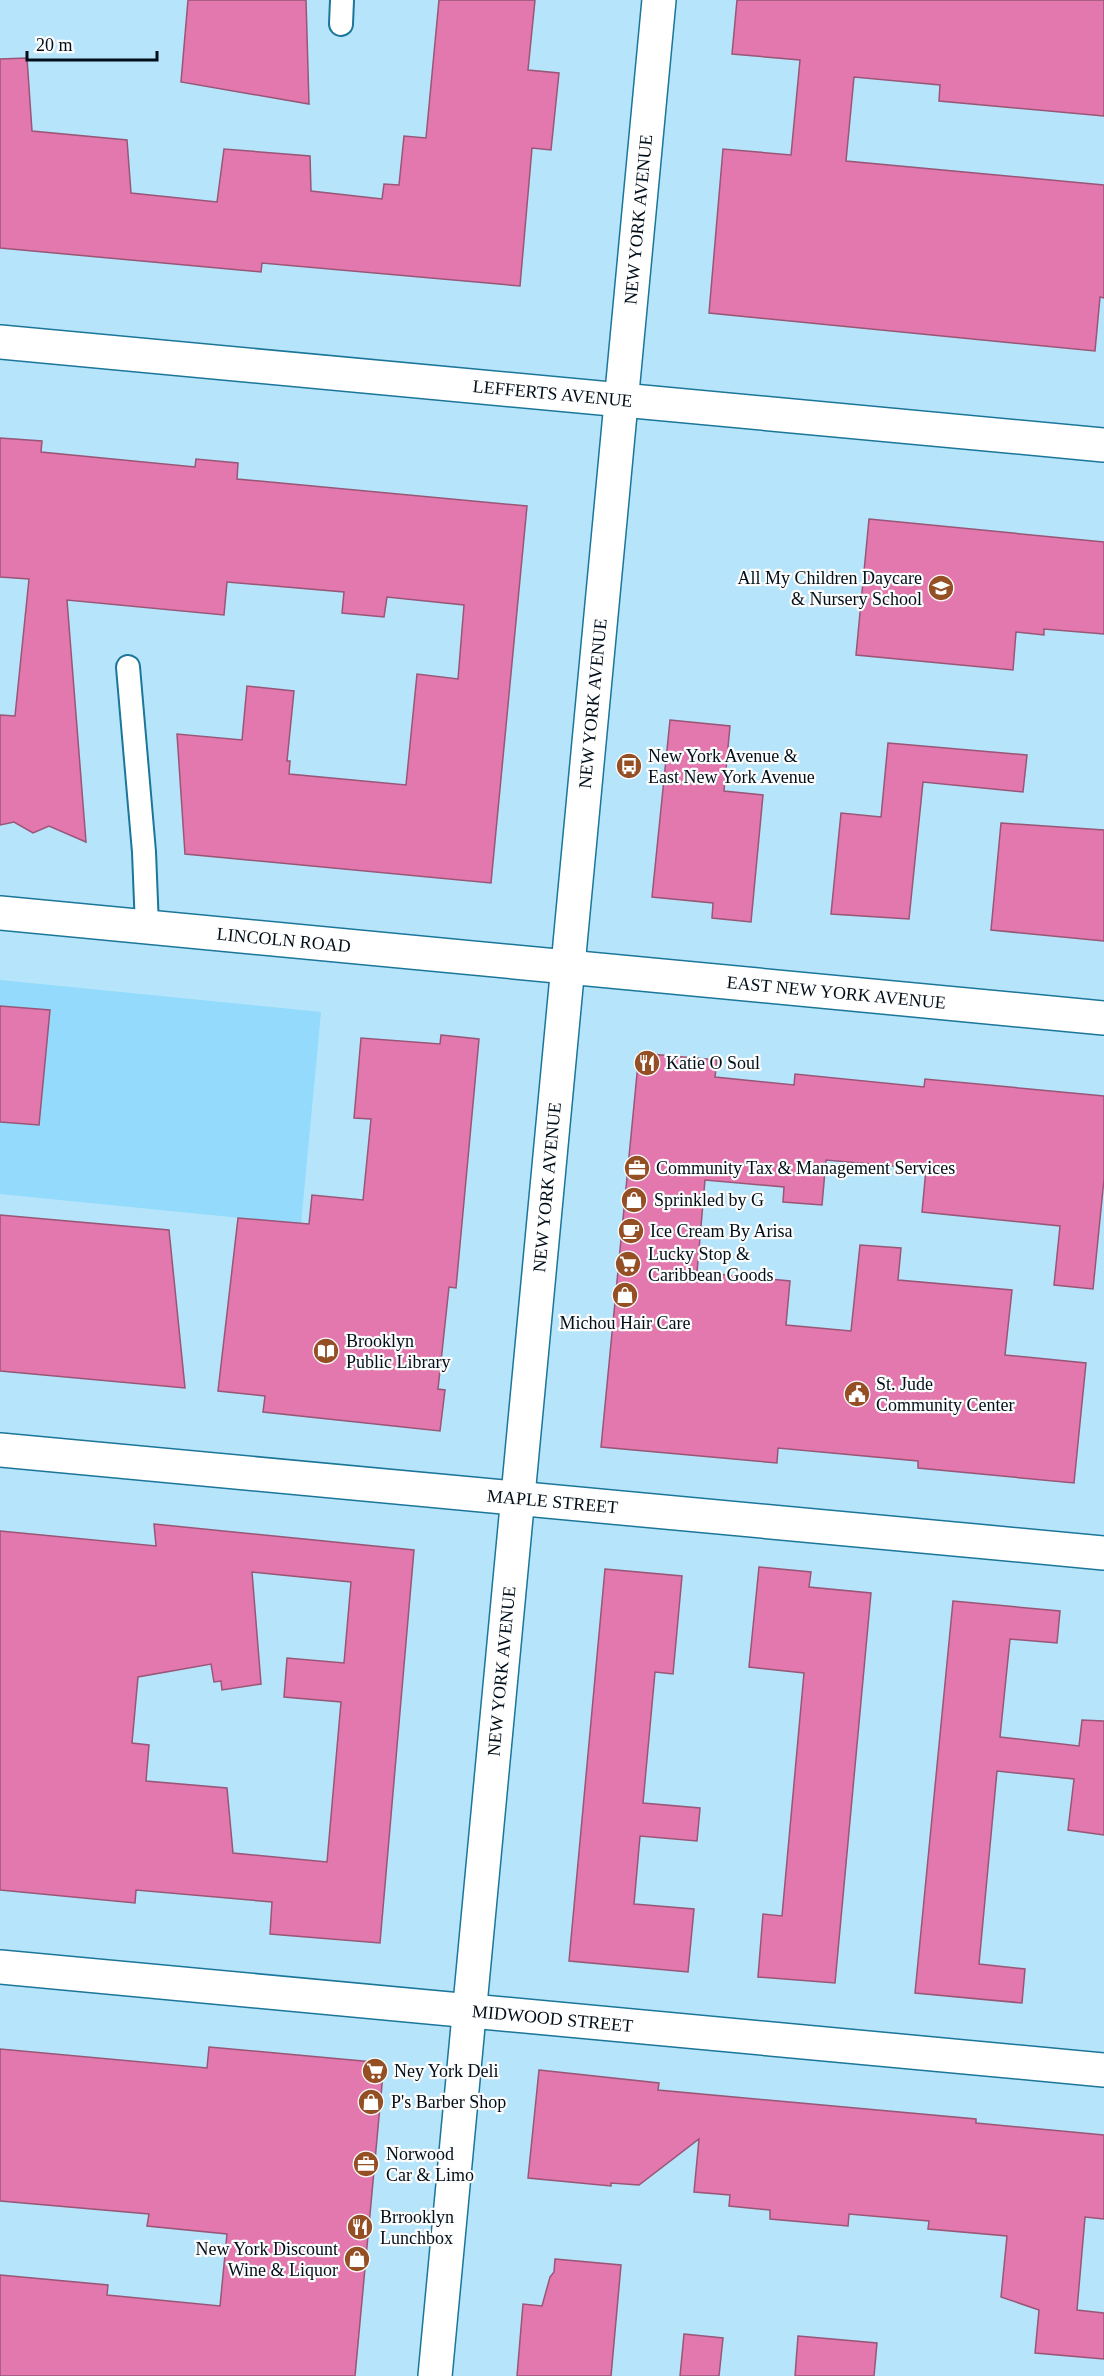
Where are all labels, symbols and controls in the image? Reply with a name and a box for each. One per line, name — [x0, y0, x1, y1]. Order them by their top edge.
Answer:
scale bar — [27, 24, 158, 62]
text: 20 m — [36, 35, 73, 55]
street label: NEW YORK AVENUE — [620, 134, 656, 305]
street label: LEFFERTS AVENUE — [472, 376, 633, 411]
place label: All My Children Daycare & Nursery School — [738, 568, 922, 609]
school or university icon: All My Children Daycare & Nursery School — [926, 573, 956, 603]
street label: NEW YORK AVENUE — [575, 617, 611, 789]
place label: New York Avenue & East New York Avenue — [648, 746, 815, 787]
bus stop icon: New York Avenue & East New York Avenue — [614, 751, 644, 781]
street label: LINCOLN ROAD — [216, 924, 352, 956]
street label: EAST NEW YORK AVENUE — [726, 972, 947, 1013]
restaurant icon: Katie O Soul — [632, 1048, 662, 1078]
place label: Katie O Soul — [666, 1053, 760, 1073]
street label: NEW YORK AVENUE — [529, 1101, 565, 1273]
office icon: Community Tax & Management Services — [622, 1153, 652, 1183]
place label: Community Tax & Management Services — [656, 1158, 955, 1178]
shop icon: Sprinkled by G — [619, 1185, 649, 1215]
place label: Sprinkled by G — [654, 1190, 764, 1210]
cafe icon: Ice Cream By Arisa — [616, 1216, 646, 1246]
place label: Ice Cream By Arisa — [650, 1221, 792, 1241]
place label: Lucky Stop & Caribbean Goods — [648, 1244, 773, 1285]
supermarket icon: Lucky Stop & Caribbean Goods — [613, 1249, 643, 1279]
shop icon: Michou Hair Care — [610, 1280, 640, 1310]
place label: Michou Hair Care — [560, 1313, 690, 1333]
place label: Brooklyn Public Library — [346, 1331, 450, 1372]
library icon: Brooklyn Public Library — [311, 1336, 341, 1366]
place label: St. Jude Community Center — [876, 1374, 1015, 1415]
public building icon: St. Jude Community Center — [842, 1379, 872, 1409]
street label: MAPLE STREET — [486, 1485, 619, 1518]
street label: NEW YORK AVENUE — [483, 1585, 519, 1757]
street label: MIDWOOD STREET — [471, 2001, 634, 2036]
supermarket icon: Ney York Deli — [360, 2056, 390, 2086]
place label: Ney York Deli — [394, 2061, 499, 2081]
shop icon: P's Barber Shop — [356, 2087, 386, 2117]
place label: P's Barber Shop — [391, 2092, 506, 2112]
place label: Norwood Car & Limo — [386, 2144, 474, 2185]
office icon: Norwood Car & Limo — [351, 2149, 381, 2179]
place label: Brrooklyn Lunchbox — [380, 2207, 454, 2248]
restaurant icon: Brrooklyn Lunchbox — [345, 2212, 375, 2242]
place label: New York Discount Wine & Liquor — [195, 2239, 338, 2280]
shop icon: New York Discount Wine & Liquor — [342, 2244, 372, 2274]

